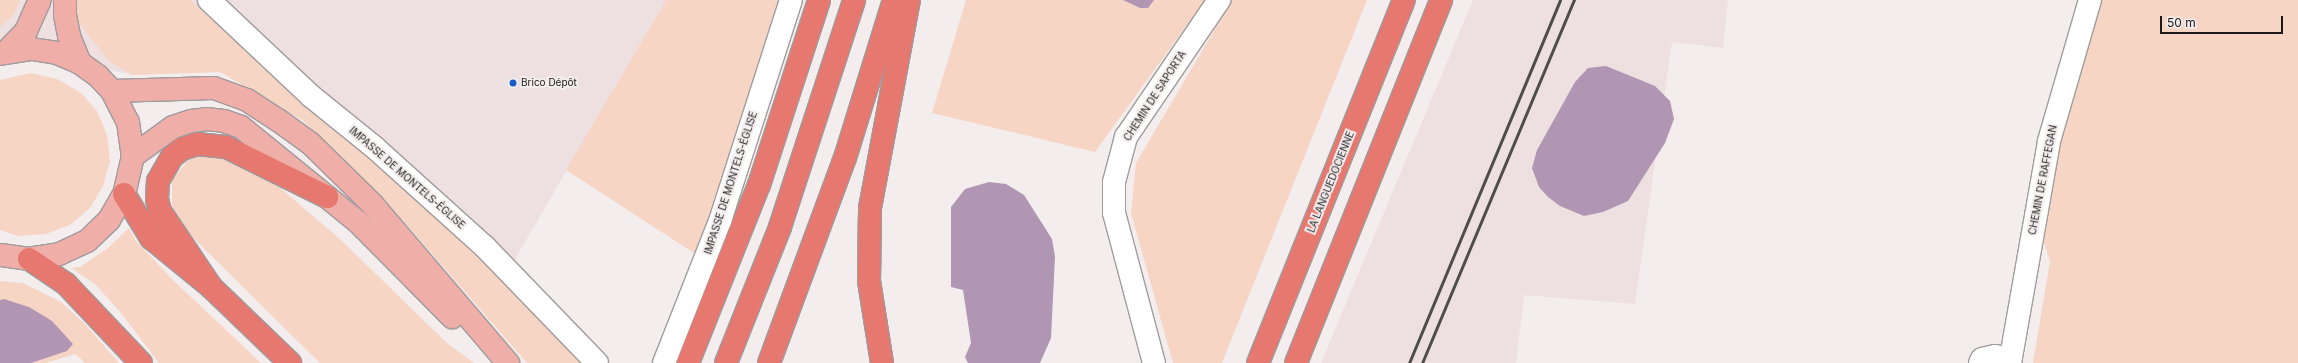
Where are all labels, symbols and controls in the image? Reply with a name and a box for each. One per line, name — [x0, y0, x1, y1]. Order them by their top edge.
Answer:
scale bar — [2162, 8, 2285, 34]
text: 50 m — [2167, 15, 2196, 30]
street label: CHEMIN DE SAPORTA — [1121, 49, 1189, 143]
place label: Brico Dépôt — [521, 77, 577, 89]
marker: Brico Dépôt — [508, 78, 518, 88]
street label: IMPASSE DE MONTELS-ÉGLISE — [702, 110, 760, 256]
street label: IMPASSE DE MONTELS-ÉGLISE — [347, 124, 467, 232]
street label: CHEMIN DE RAFFEGAN — [2026, 124, 2060, 236]
street label: LA LANGUEDOCIENNE — [1305, 130, 1357, 234]

